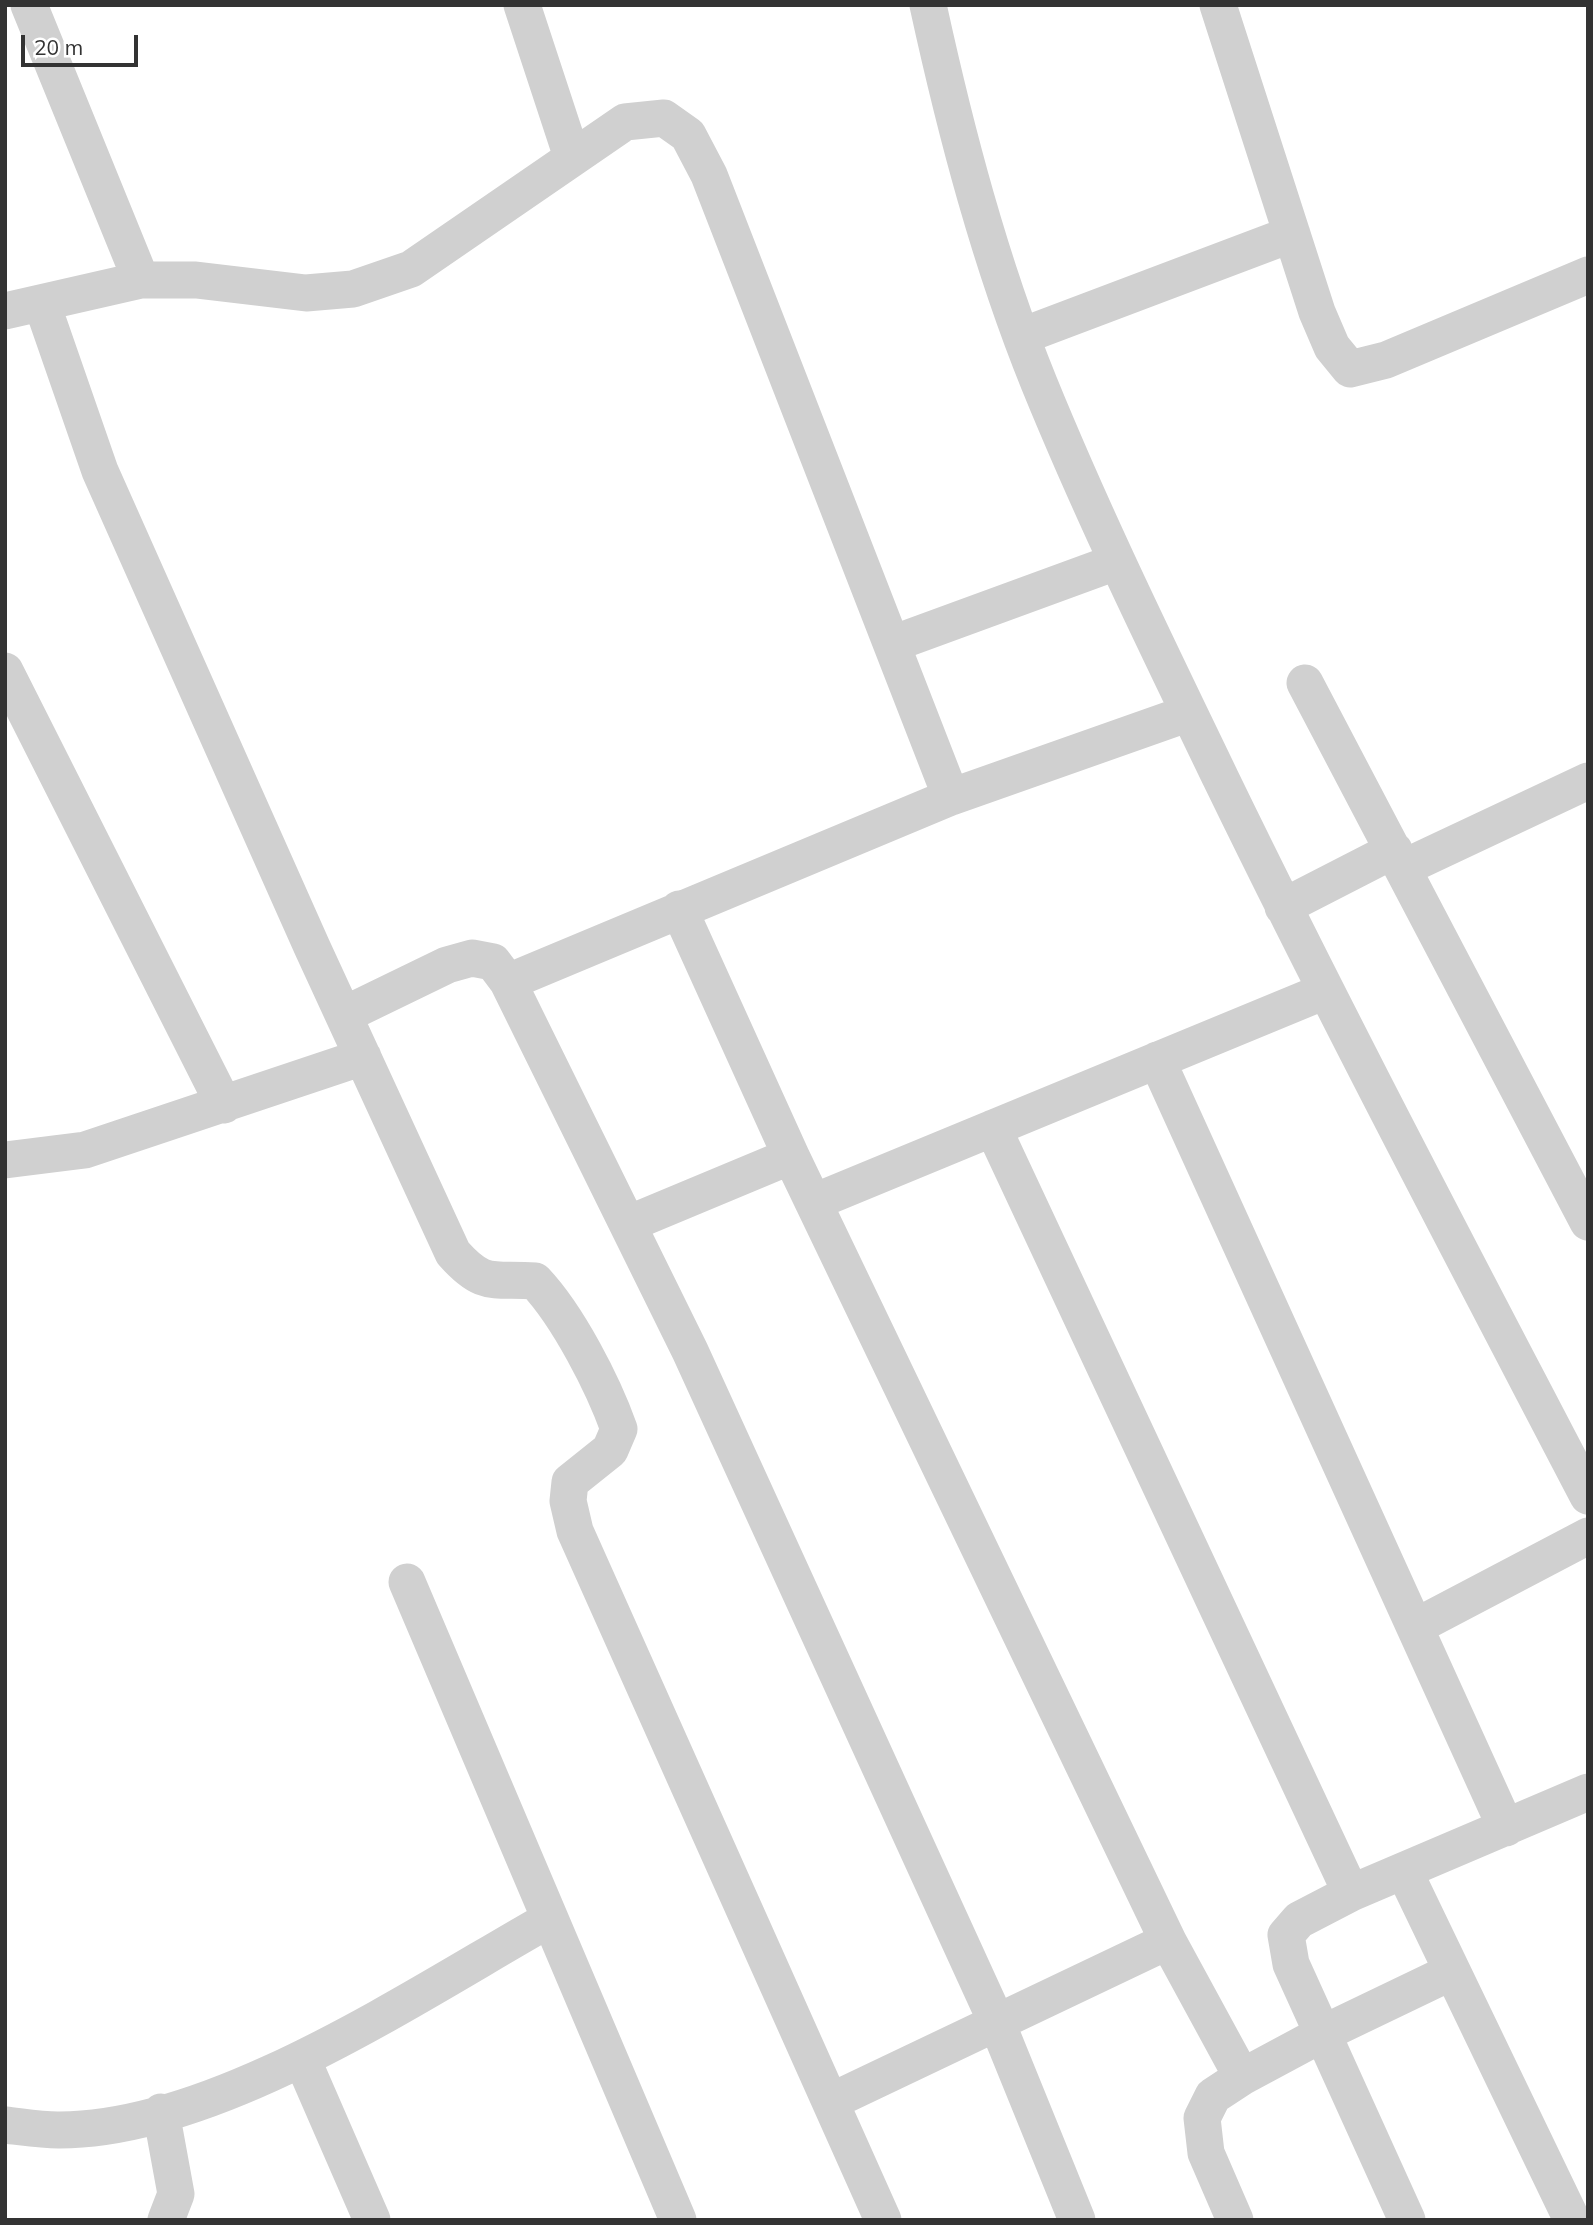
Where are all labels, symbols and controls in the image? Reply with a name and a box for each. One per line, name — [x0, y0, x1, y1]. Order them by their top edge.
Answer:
scale bar — [24, 21, 142, 65]
text: 20 m — [34, 34, 83, 60]

